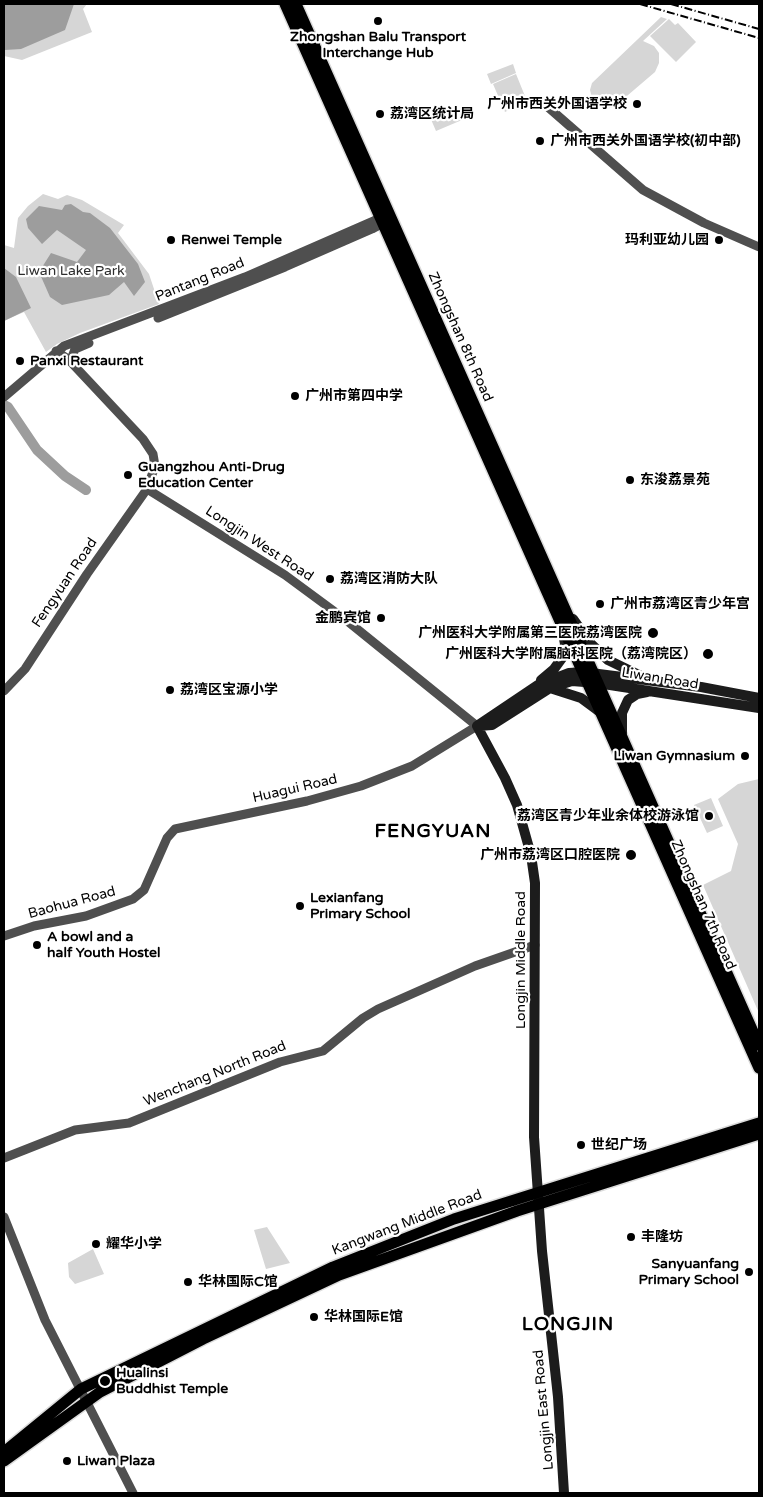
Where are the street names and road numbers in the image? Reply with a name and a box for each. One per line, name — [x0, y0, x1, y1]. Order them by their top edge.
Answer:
street label: Pantang Road — [153, 254, 247, 306]
street label: Zhongshan 8th Road — [424, 270, 496, 404]
street label: Longjin West Road — [202, 503, 316, 585]
street label: Fengyuan Road — [29, 535, 101, 631]
street label: Liwan Road — [620, 665, 700, 693]
street label: Huagui Road — [251, 771, 339, 807]
street label: Zhongshan 7th Road — [667, 838, 739, 972]
street label: Baohua Road — [26, 883, 118, 923]
street label: Longjin Middle Road — [513, 891, 529, 1029]
street label: Wenchang North Road — [141, 1038, 289, 1110]
street label: Kangwang Middle Road — [330, 1187, 484, 1259]
street label: Longjin East Road — [530, 1349, 558, 1471]

